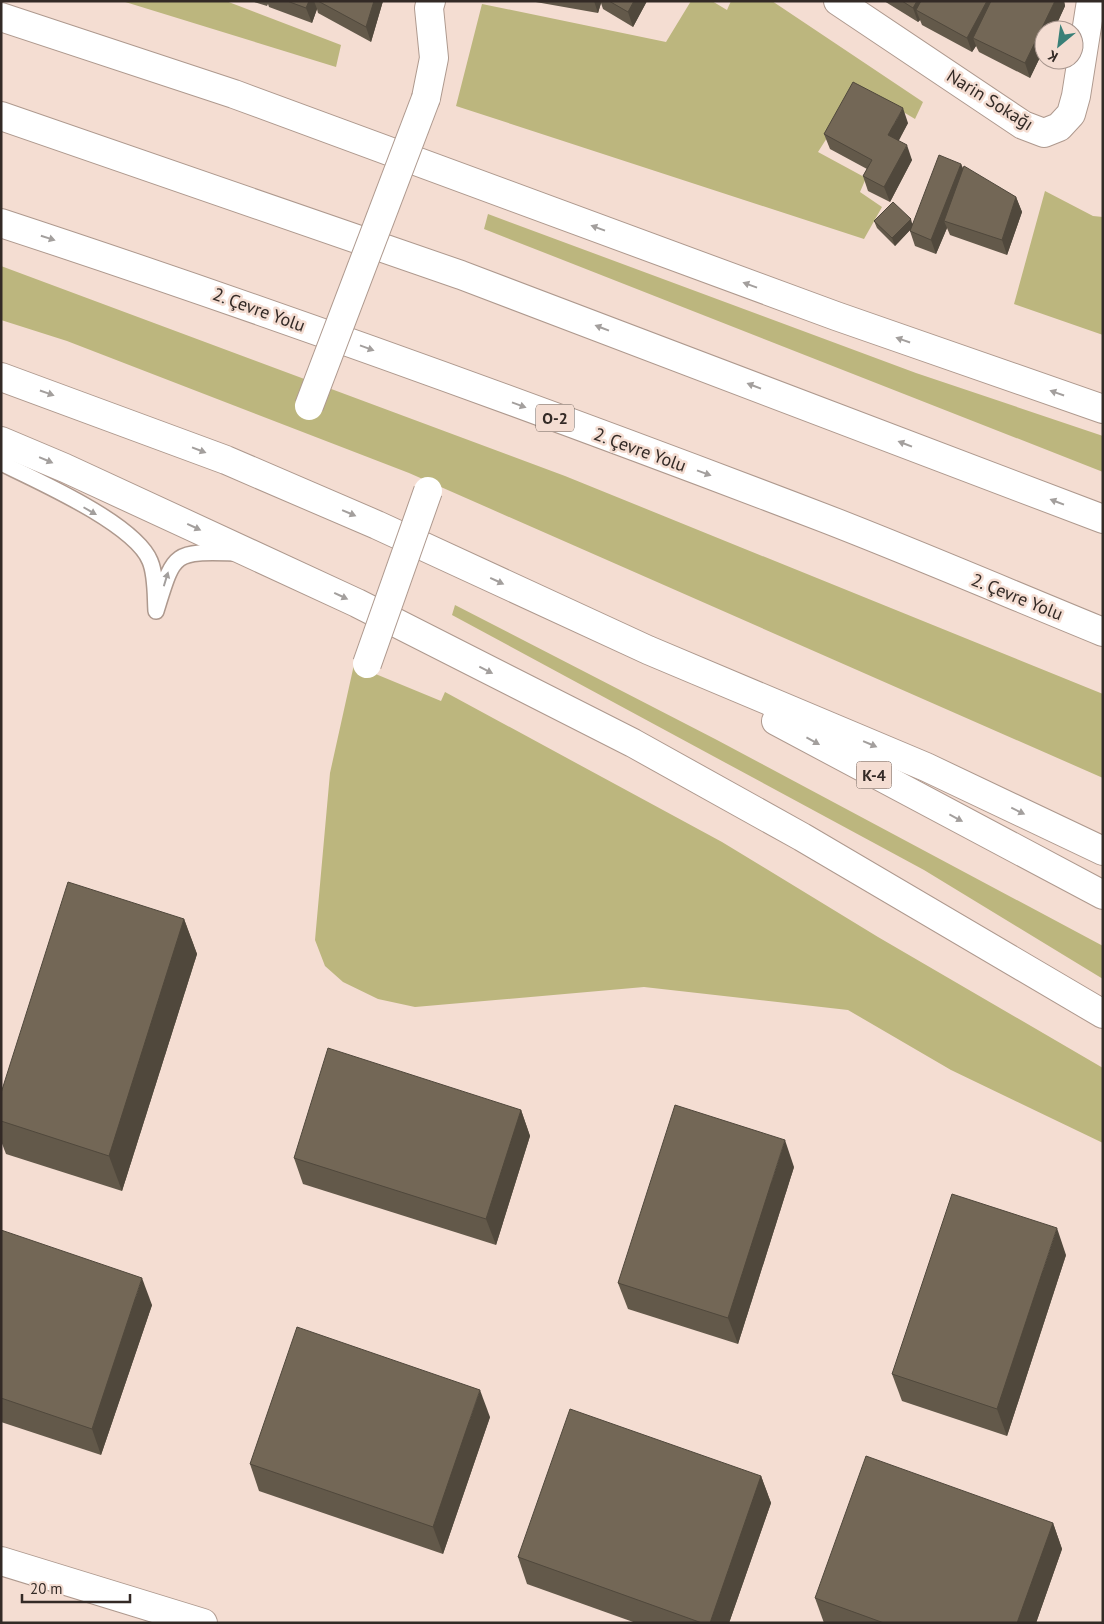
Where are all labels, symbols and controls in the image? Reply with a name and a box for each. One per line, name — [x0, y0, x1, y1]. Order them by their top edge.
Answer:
north arrow — [1034, 20, 1084, 70]
text: K — [1044, 46, 1061, 66]
street label: Narin Sokağı — [943, 64, 1038, 135]
one-way arrow — [590, 224, 605, 232]
one-way arrow — [40, 235, 55, 242]
one-way arrow — [743, 281, 758, 288]
street label: 2. Çevre Yolu — [210, 282, 309, 337]
one-way arrow — [594, 324, 609, 332]
one-way arrow — [895, 336, 910, 344]
one-way arrow — [359, 345, 374, 352]
one-way arrow — [746, 382, 761, 389]
one-way arrow — [40, 389, 55, 397]
one-way arrow — [1049, 389, 1064, 396]
one-way arrow — [512, 401, 527, 409]
road number: O-2 — [536, 404, 574, 432]
street label: 2. Çevre Yolu — [591, 422, 690, 477]
one-way arrow — [898, 440, 913, 447]
one-way arrow — [192, 446, 207, 454]
one-way arrow — [39, 456, 54, 464]
one-way arrow — [697, 470, 711, 478]
one-way arrow — [1049, 498, 1064, 506]
one-way arrow — [84, 506, 97, 515]
one-way arrow — [342, 510, 356, 518]
one-way arrow — [187, 524, 201, 532]
street label: 2. Çevre Yolu — [968, 568, 1066, 625]
one-way arrow — [163, 572, 170, 587]
one-way arrow — [490, 577, 504, 585]
one-way arrow — [334, 592, 348, 600]
one-way arrow — [479, 666, 493, 674]
one-way arrow — [806, 737, 821, 745]
one-way arrow — [863, 740, 877, 748]
road number: K-4 — [856, 762, 892, 788]
one-way arrow — [1011, 808, 1025, 816]
one-way arrow — [949, 814, 963, 822]
scale bar — [22, 1572, 130, 1604]
text: 20 m — [30, 1579, 63, 1598]

